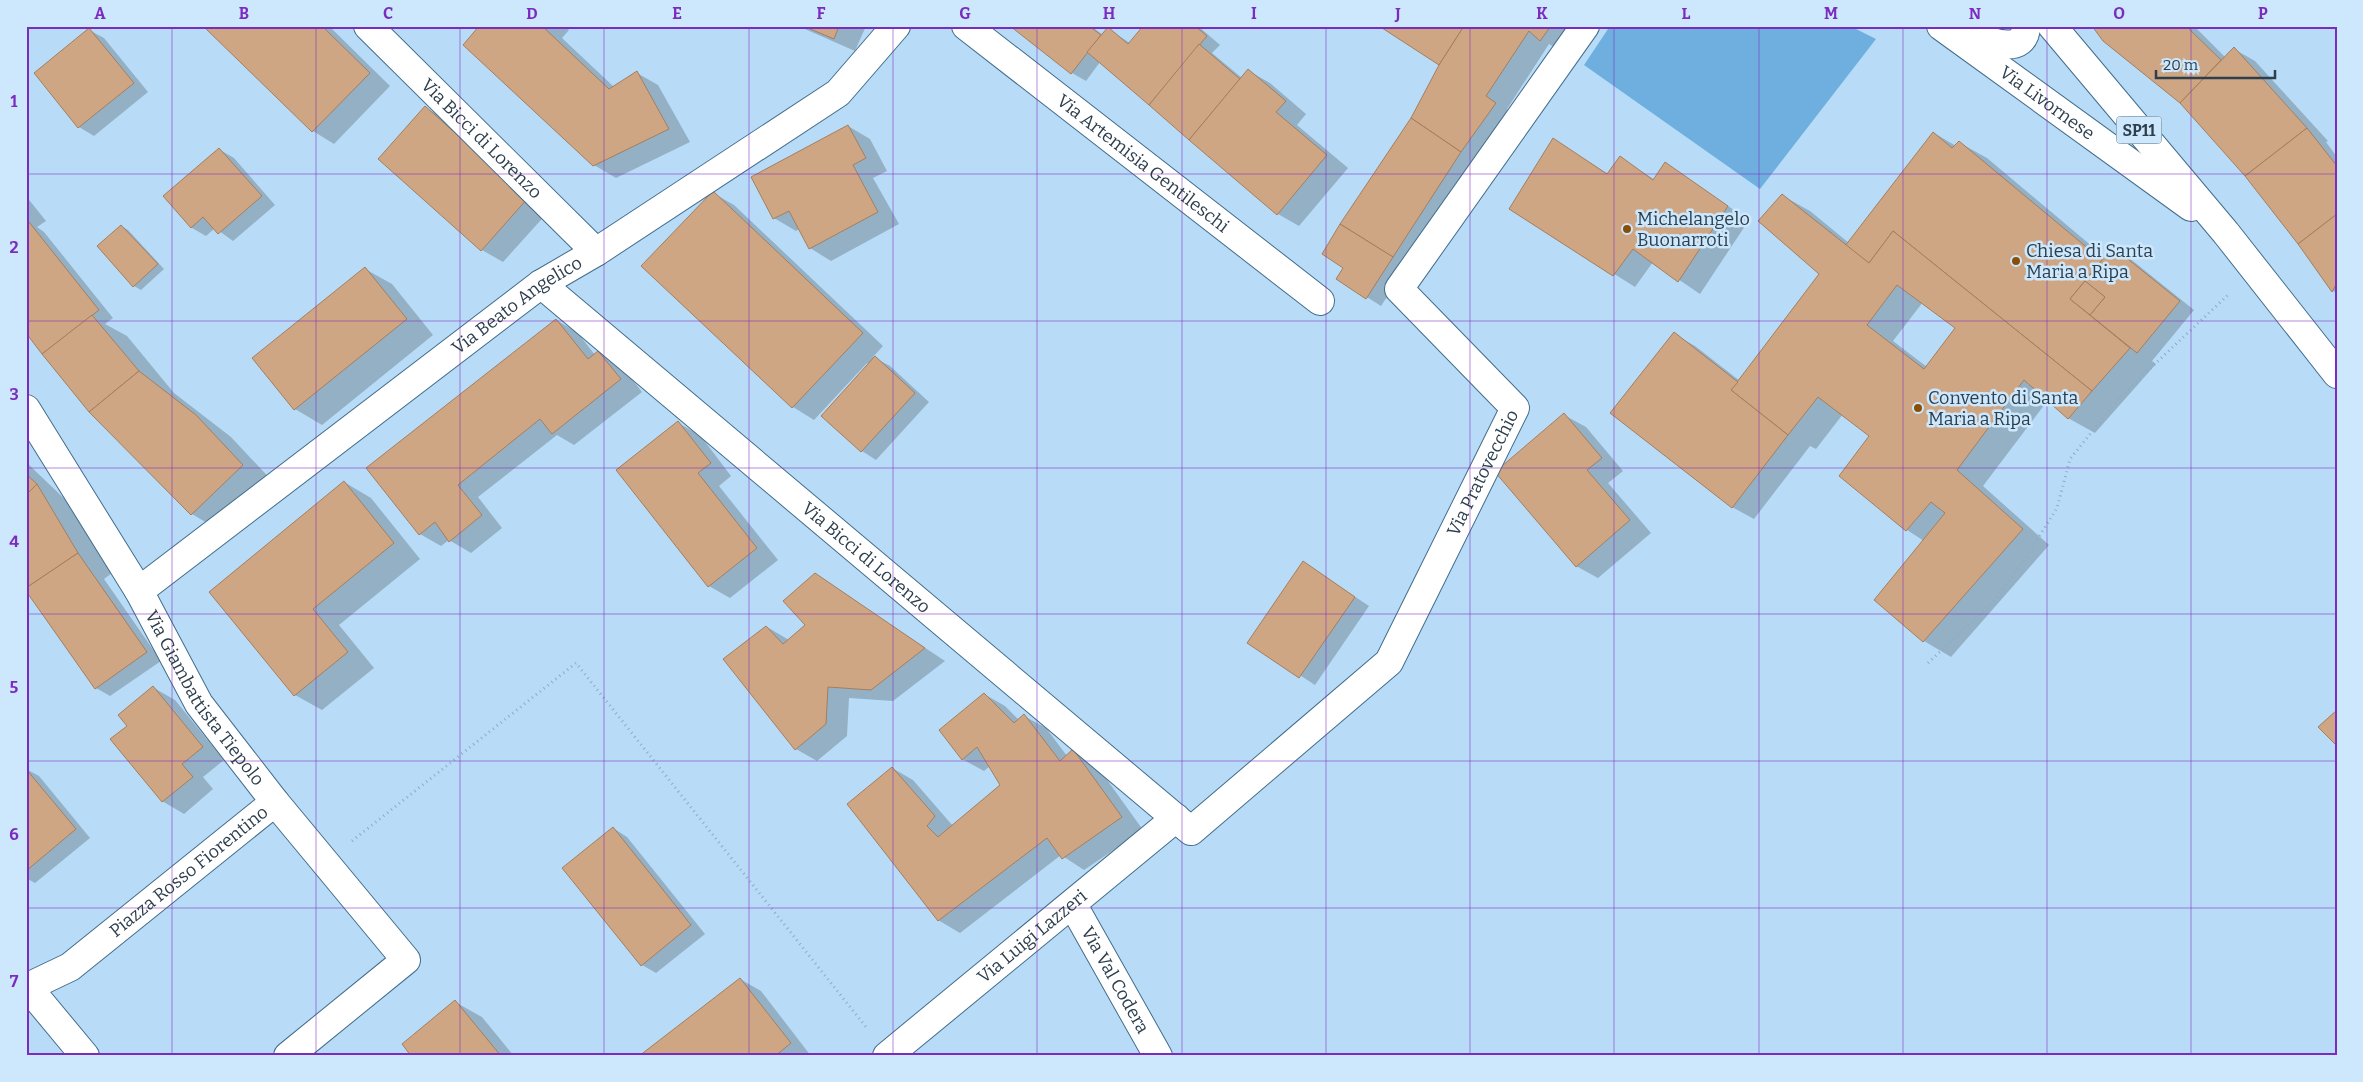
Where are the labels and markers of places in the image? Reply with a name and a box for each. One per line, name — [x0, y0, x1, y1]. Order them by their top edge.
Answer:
place label: Michelangelo Buonarroti — [1637, 208, 1750, 251]
marker: Michelangelo Buonarroti — [1621, 223, 1633, 235]
place label: Chiesa di Santa Maria a Ripa — [2026, 240, 2153, 283]
marker: Chiesa di Santa Maria a Ripa — [2010, 255, 2022, 267]
place label: Convento di Santa Maria a Ripa — [1928, 387, 2079, 430]
marker: Convento di Santa Maria a Ripa — [1912, 402, 1924, 414]

